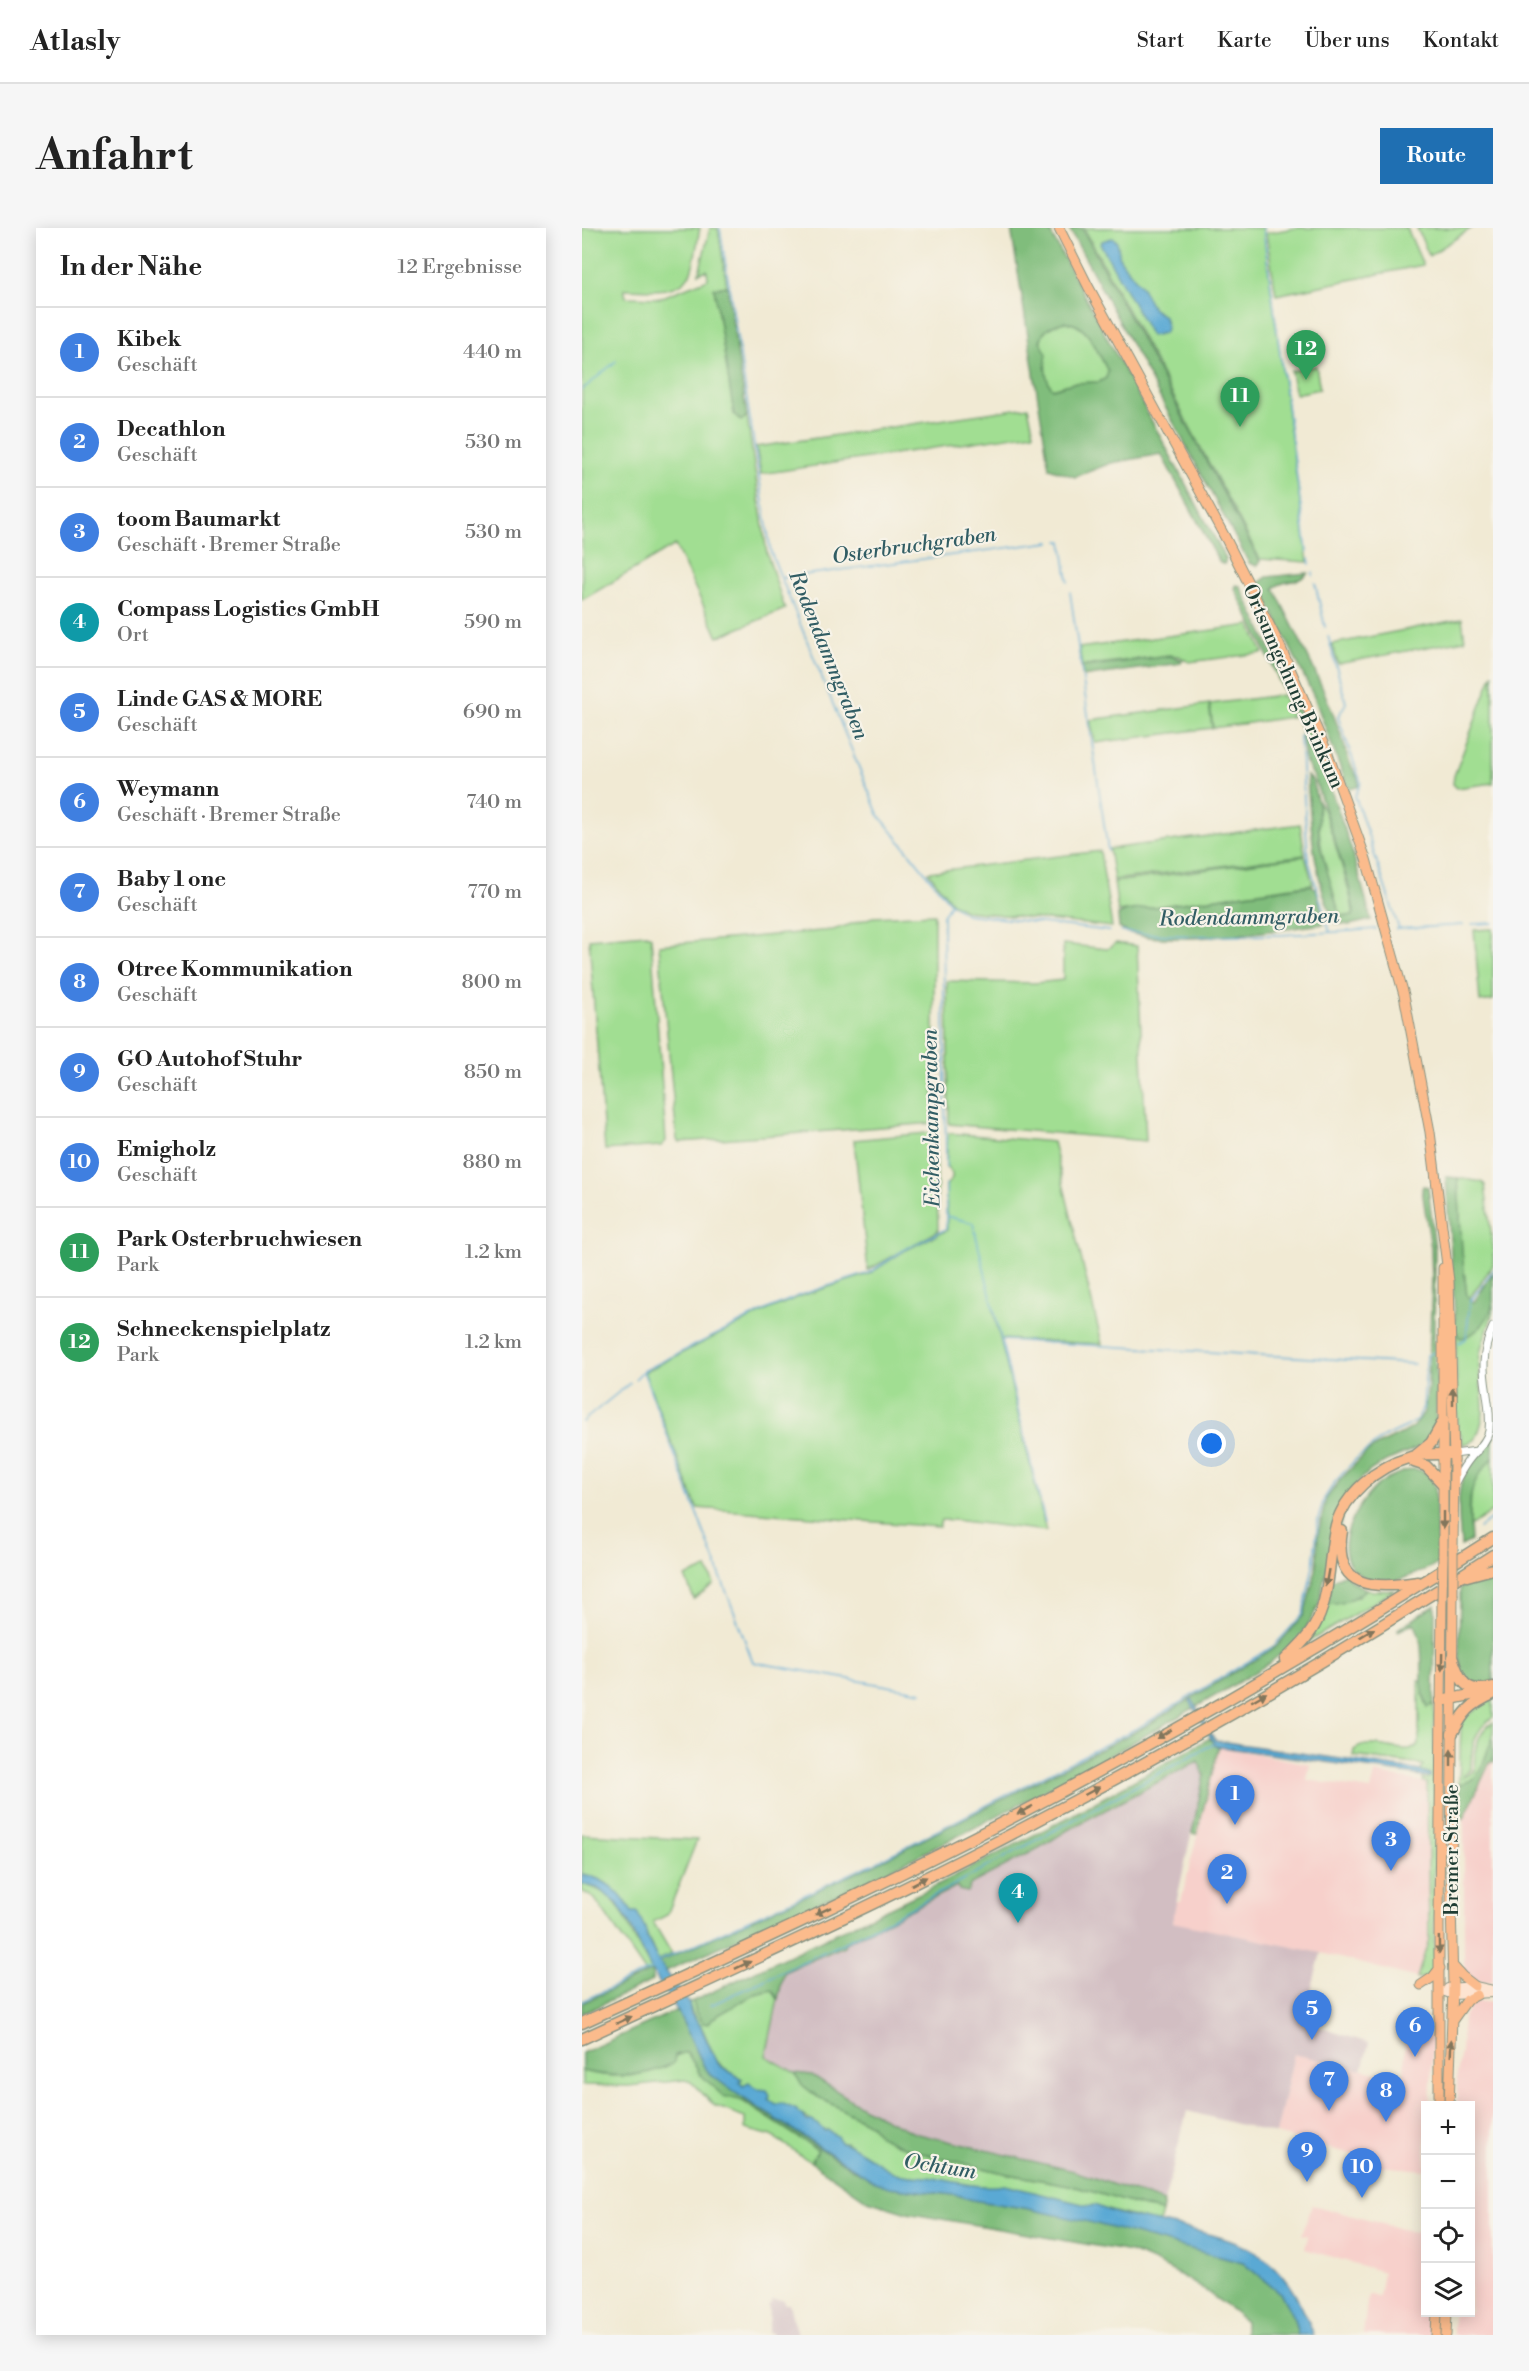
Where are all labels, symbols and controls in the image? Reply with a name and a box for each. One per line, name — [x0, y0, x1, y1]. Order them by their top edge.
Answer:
text: Atlasly — [30, 24, 120, 59]
text: Start — [1137, 28, 1184, 54]
text: Karte — [1217, 28, 1272, 54]
text: Über uns — [1305, 28, 1390, 54]
text: Kontakt — [1423, 28, 1499, 54]
button: Route — [1380, 128, 1493, 184]
text: Anfahrt — [36, 130, 193, 183]
text: In der Nähe — [60, 251, 202, 283]
text: 12 Ergebnisse — [397, 255, 522, 280]
text: Kibek — [117, 326, 181, 353]
pin: 12 — [1286, 330, 1326, 380]
text: 1 — [75, 340, 84, 365]
text: 440 m — [463, 340, 522, 365]
text: Geschäft — [117, 353, 198, 378]
pin: 11 — [1220, 378, 1260, 427]
text: Decathlon — [117, 416, 225, 443]
text: 2 — [73, 430, 86, 455]
text: 530 m — [465, 430, 522, 455]
text: Geschäft — [117, 443, 198, 468]
text: toom Baumarkt — [117, 506, 280, 533]
text: 3 — [73, 520, 86, 545]
text: 530 m — [465, 520, 522, 545]
water label: Osterbruchgraben — [830, 522, 998, 570]
text: Geschäft · Bremer Straße — [117, 533, 341, 558]
water label: Rodendammgraben — [782, 566, 874, 744]
street label: Ortsumgehung Brinkum — [1236, 581, 1349, 793]
text: Compass Logistics GmbH — [117, 596, 379, 623]
text: 4 — [73, 610, 86, 635]
text: 590 m — [464, 610, 522, 635]
text: Ort — [117, 623, 149, 648]
text: Linde GAS & MORE — [117, 686, 322, 713]
text: 5 — [73, 700, 86, 725]
text: 690 m — [463, 700, 522, 725]
text: Geschäft — [117, 713, 198, 738]
text: Weymann — [117, 776, 219, 803]
text: 6 — [73, 790, 86, 815]
text: 740 m — [466, 790, 522, 815]
text: Geschäft · Bremer Straße — [117, 803, 341, 828]
text: Baby 1 one — [117, 866, 226, 893]
text: 7 — [74, 880, 85, 905]
text: 770 m — [467, 880, 522, 905]
text: Geschäft — [117, 893, 198, 918]
water label: Rodendammgraben — [1158, 903, 1340, 933]
text: Otree Kommunikation — [117, 956, 353, 983]
text: 8 — [73, 970, 86, 995]
text: 800 m — [462, 970, 522, 995]
text: Geschäft — [117, 983, 198, 1008]
water label: Eichenkampgraben — [917, 1028, 947, 1208]
text: GO Autohof Stuhr — [117, 1046, 302, 1073]
text: 9 — [73, 1060, 86, 1085]
text: 850 m — [464, 1060, 522, 1085]
text: Geschäft — [117, 1073, 198, 1098]
text: Emigholz — [117, 1136, 216, 1163]
text: 10 — [68, 1150, 91, 1175]
text: 880 m — [463, 1150, 522, 1175]
text: Geschäft — [117, 1163, 198, 1188]
text: Park Osterbruchwiesen — [117, 1226, 362, 1253]
text: 11 — [70, 1240, 89, 1265]
text: 1.2 km — [465, 1240, 522, 1265]
text: Park — [117, 1253, 159, 1278]
text: Schneckenspielplatz — [117, 1316, 330, 1343]
text: 12 — [68, 1330, 91, 1355]
text: 1.2 km — [465, 1330, 522, 1355]
text: Park — [117, 1343, 159, 1368]
one-way arrow — [1448, 1386, 1458, 1405]
your location — [1197, 1429, 1226, 1458]
one-way arrow — [1438, 1510, 1448, 1529]
one-way arrow — [1323, 1569, 1332, 1588]
one-way arrow — [1359, 1628, 1375, 1639]
one-way arrow — [1437, 1652, 1446, 1671]
one-way arrow — [1251, 1692, 1267, 1703]
one-way arrow — [1156, 1729, 1173, 1739]
one-way arrow — [1446, 1749, 1456, 1768]
pin: 1 — [1216, 1776, 1254, 1825]
street label: Bremer Straße — [1440, 1784, 1465, 1917]
one-way arrow — [1084, 1786, 1101, 1796]
one-way arrow — [1017, 1805, 1034, 1815]
pin: 3 — [1372, 1822, 1410, 1871]
pin: 2 — [1208, 1854, 1246, 1904]
pin: 4 — [998, 1874, 1038, 1923]
one-way arrow — [910, 1876, 928, 1886]
one-way arrow — [814, 1907, 831, 1916]
one-way arrow — [1434, 1935, 1444, 1954]
one-way arrow — [735, 1960, 753, 1970]
pin: 5 — [1292, 1990, 1332, 2040]
pin: 6 — [1396, 2008, 1434, 2057]
one-way arrow — [615, 2015, 633, 2025]
one-way arrow — [1446, 2038, 1455, 2057]
pin: 7 — [1310, 2062, 1348, 2111]
pin: 8 — [1366, 2072, 1406, 2122]
map controls — [1421, 2101, 1475, 2317]
button: + — [1421, 2101, 1475, 2155]
pin: 9 — [1288, 2132, 1326, 2182]
water label: Ochtum — [902, 2148, 979, 2186]
pin: 10 — [1342, 2148, 1382, 2198]
button: − — [1421, 2155, 1475, 2209]
button: locate — [1421, 2209, 1475, 2263]
button: layers — [1421, 2263, 1475, 2317]

